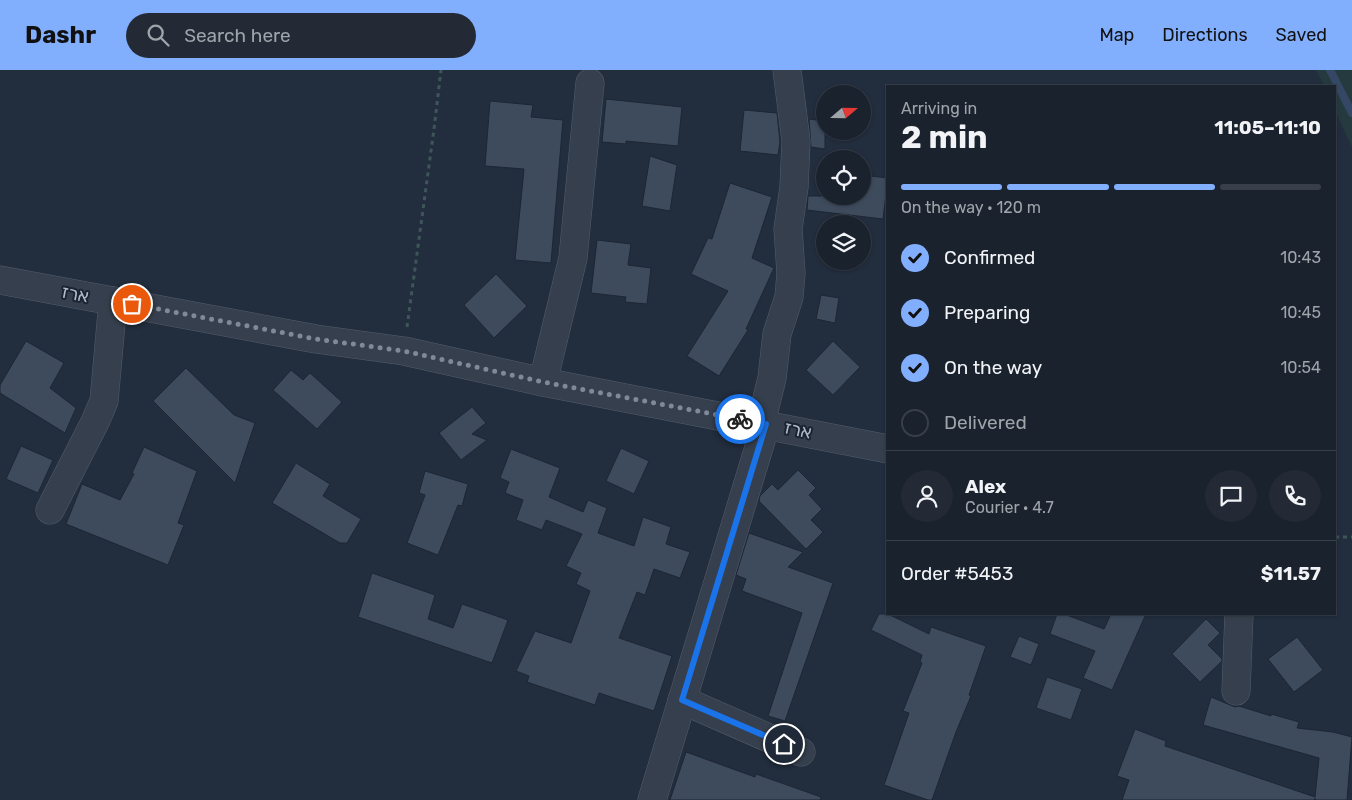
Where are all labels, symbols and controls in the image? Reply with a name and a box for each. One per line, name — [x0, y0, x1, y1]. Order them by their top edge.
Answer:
search box — [126, 13, 476, 58]
text: Dashr — [25, 21, 96, 49]
icon: search — [144, 21, 172, 49]
text: Search here — [184, 24, 291, 47]
text: Map — [1099, 24, 1134, 46]
text: Directions — [1162, 24, 1248, 46]
text: Saved — [1276, 24, 1327, 46]
north arrow — [816, 85, 871, 140]
map controls — [816, 85, 871, 270]
text: Arriving in — [901, 99, 977, 118]
text: 11:05–11:10 — [1214, 116, 1321, 139]
text: 2 min — [901, 118, 988, 156]
button: locate — [816, 150, 871, 205]
text: On the way · 120 m — [901, 198, 1041, 217]
button: layers — [816, 215, 871, 270]
icon: check — [901, 244, 929, 272]
text: Confirmed — [944, 246, 1035, 269]
text: 10:43 — [1280, 248, 1321, 267]
street label: ארז — [59, 281, 91, 307]
pin — [111, 283, 153, 325]
icon: bag — [118, 290, 146, 318]
icon: check — [901, 299, 929, 327]
text: Preparing — [944, 301, 1030, 324]
text: 10:45 — [1280, 303, 1321, 322]
icon: check — [901, 354, 929, 382]
text: On the way — [944, 356, 1042, 379]
text: 10:54 — [1280, 358, 1321, 377]
courier — [715, 394, 765, 444]
icon: bike — [726, 405, 754, 433]
text: Delivered — [944, 411, 1027, 434]
street label: ארז — [782, 416, 814, 444]
button: person — [901, 470, 953, 522]
button: chat — [1205, 470, 1257, 522]
button: phone — [1269, 470, 1321, 522]
text: Alex — [965, 475, 1006, 498]
text: Courier · 4.7 — [965, 498, 1054, 517]
text: Order #5453 — [901, 562, 1013, 585]
text: $11.57 — [1261, 562, 1321, 585]
pin — [763, 723, 805, 765]
icon: home — [770, 730, 798, 758]

